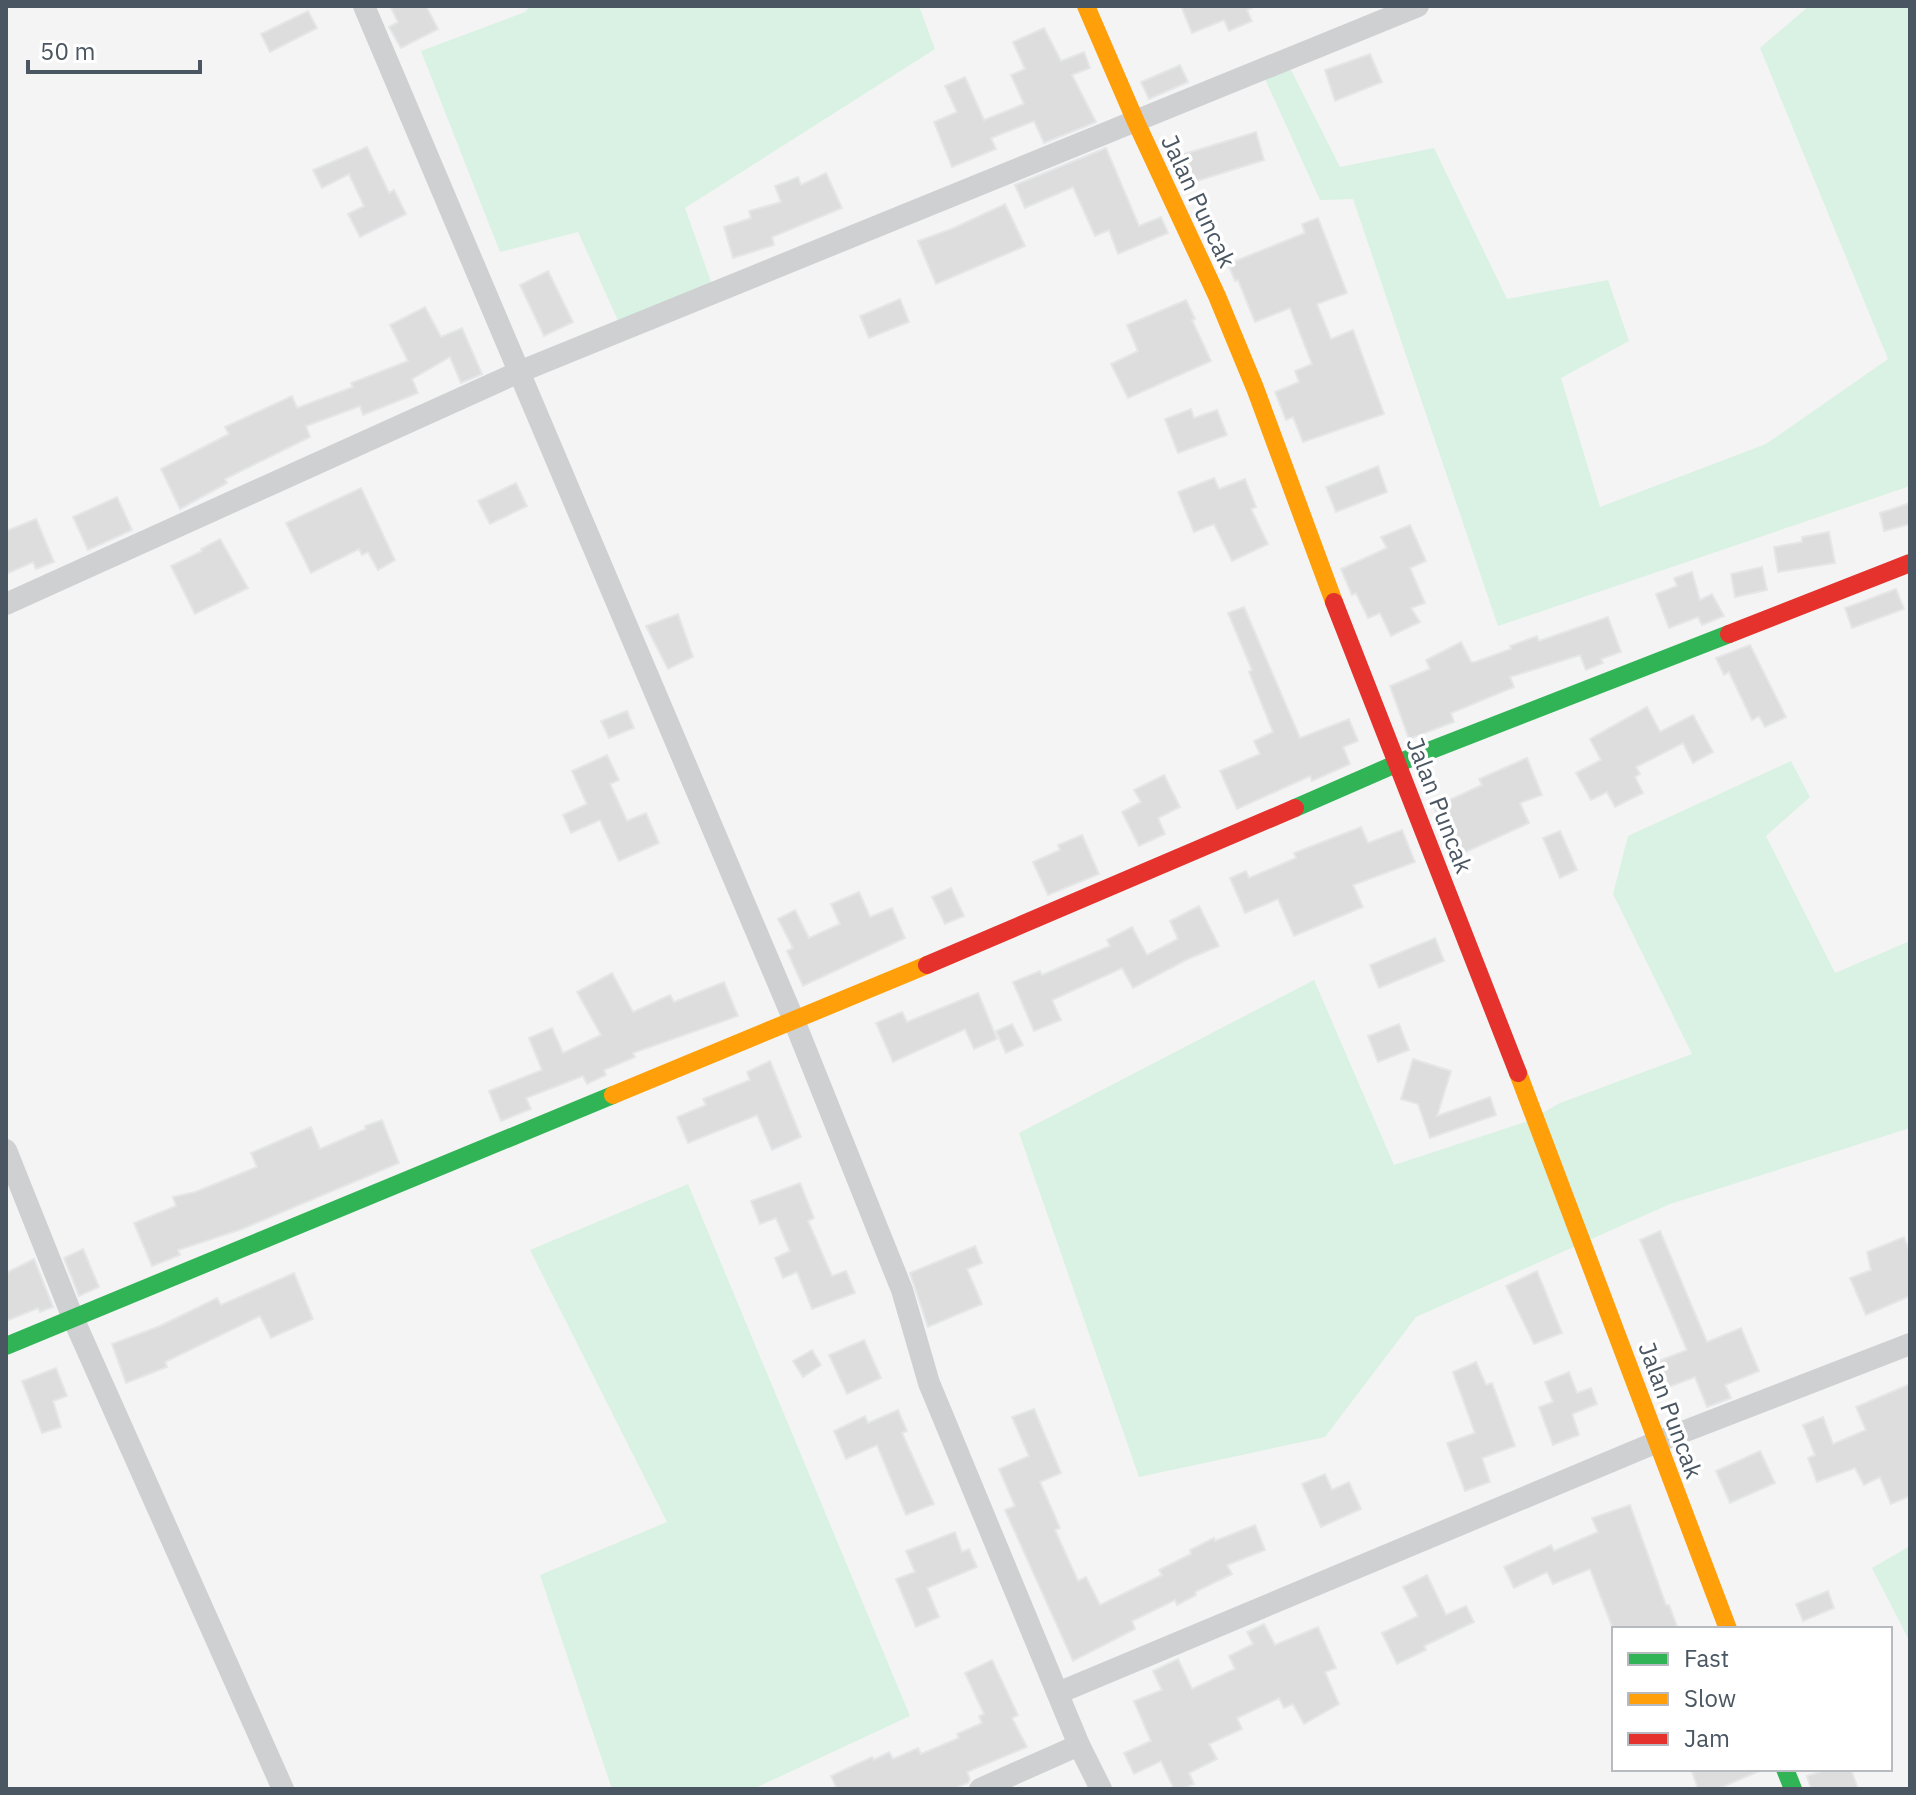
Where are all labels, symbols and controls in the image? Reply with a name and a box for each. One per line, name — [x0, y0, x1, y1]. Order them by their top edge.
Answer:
scale bar — [28, 24, 200, 74]
text: 50 m — [40, 35, 95, 67]
street label: Jalan Puncak — [1154, 129, 1244, 273]
street label: Jalan Puncak — [1399, 732, 1481, 878]
street label: Jalan Puncak — [1632, 1337, 1711, 1483]
legend — [1612, 1627, 1892, 1771]
text: Fast — [1684, 1642, 1729, 1674]
text: Slow — [1684, 1682, 1736, 1714]
text: Jam — [1684, 1722, 1730, 1754]

